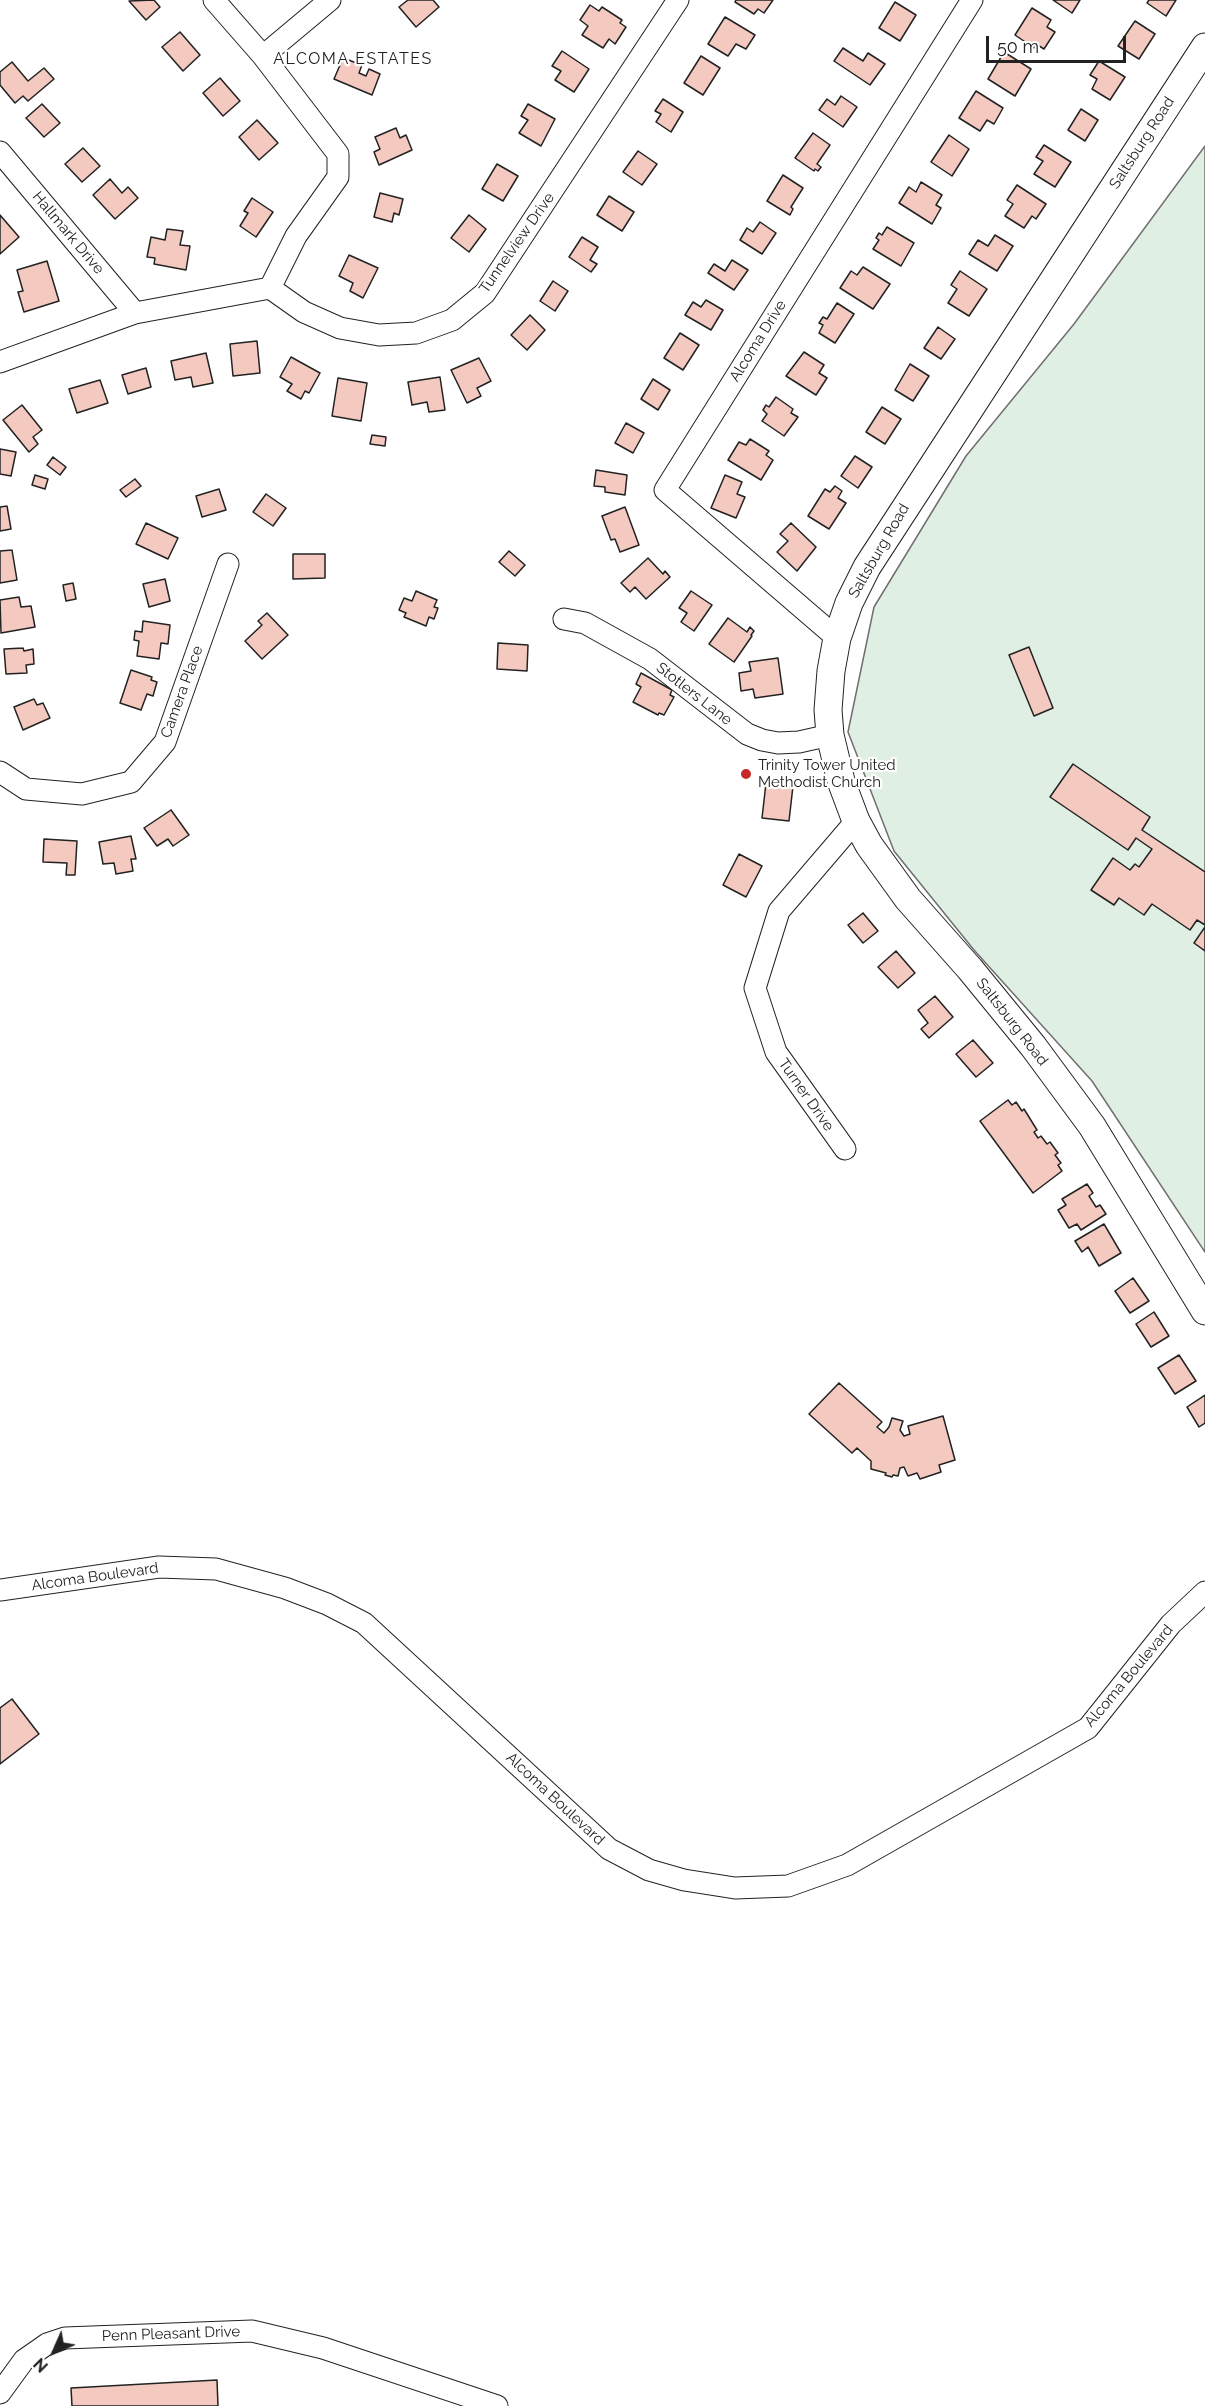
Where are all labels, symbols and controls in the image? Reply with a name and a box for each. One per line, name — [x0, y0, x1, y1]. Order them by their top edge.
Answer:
scale bar — [989, 24, 1128, 62]
text: 50 m — [997, 36, 1039, 57]
district label: ALCOMA ESTATES — [273, 49, 433, 69]
street label: Saltsburg Road — [1106, 94, 1178, 192]
street label: Hallmark Drive — [28, 188, 108, 278]
street label: Tunnelview Drive — [476, 189, 558, 297]
street label: Alcoma Drive — [726, 297, 790, 385]
street label: Saltsburg Road — [845, 501, 913, 601]
street label: Camera Place — [157, 643, 207, 741]
street label: Stotlers Lane — [652, 659, 736, 729]
place label: Trinity Tower United Methodist Church — [758, 756, 896, 791]
marker: Trinity Tower United Methodist Church — [739, 767, 753, 781]
street label: Saltsburg Road — [972, 975, 1052, 1069]
street label: Turner Drive — [774, 1055, 838, 1135]
street label: Alcoma Boulevard — [30, 1559, 160, 1595]
street label: Alcoma Boulevard — [1081, 1621, 1177, 1731]
street label: Alcoma Boulevard — [502, 1749, 608, 1849]
north arrow — [24, 2322, 84, 2382]
street label: Penn Pleasant Drive — [102, 2323, 240, 2345]
text: N — [30, 2354, 52, 2376]

